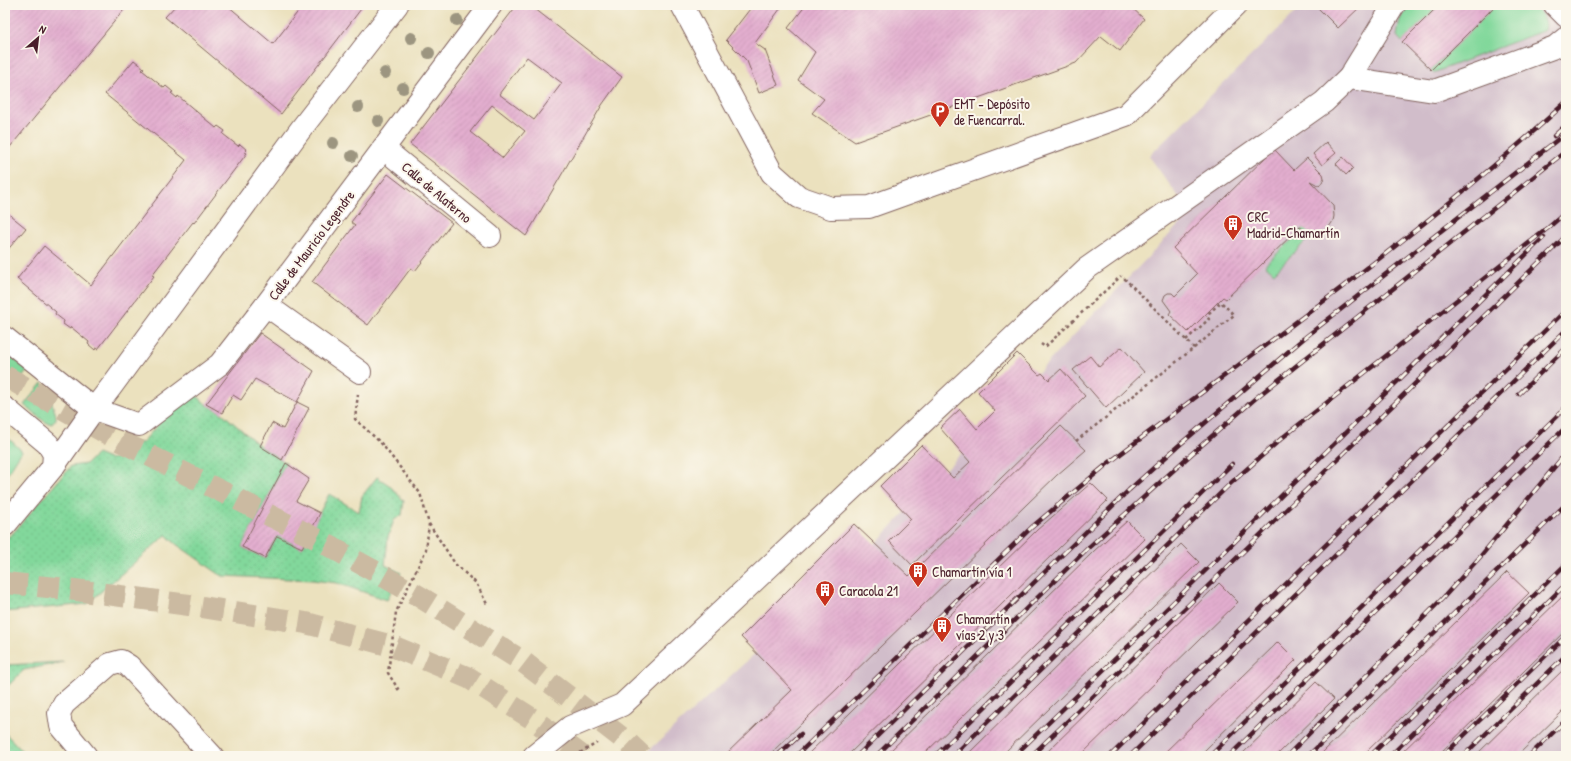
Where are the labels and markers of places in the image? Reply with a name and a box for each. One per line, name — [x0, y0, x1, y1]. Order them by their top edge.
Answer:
place label: EMT - Depósito de Fuencarral. — [954, 94, 1030, 129]
parking icon: EMT - Depósito de Fuencarral. — [929, 100, 951, 128]
place label: CRC Madrid-Chamartín — [1247, 207, 1340, 242]
building icon: CRC Madrid-Chamartín — [1222, 213, 1244, 241]
building icon: Chamartín vía 1 — [907, 560, 929, 588]
place label: Chamartín vía 1 — [932, 562, 1011, 581]
building icon: Caracola 21 — [814, 579, 836, 607]
place label: Caracola 21 — [839, 581, 898, 600]
place label: Chamartín vías 2 y 3 — [956, 609, 1010, 645]
building icon: Chamartín vías 2 y 3 — [931, 615, 953, 643]

